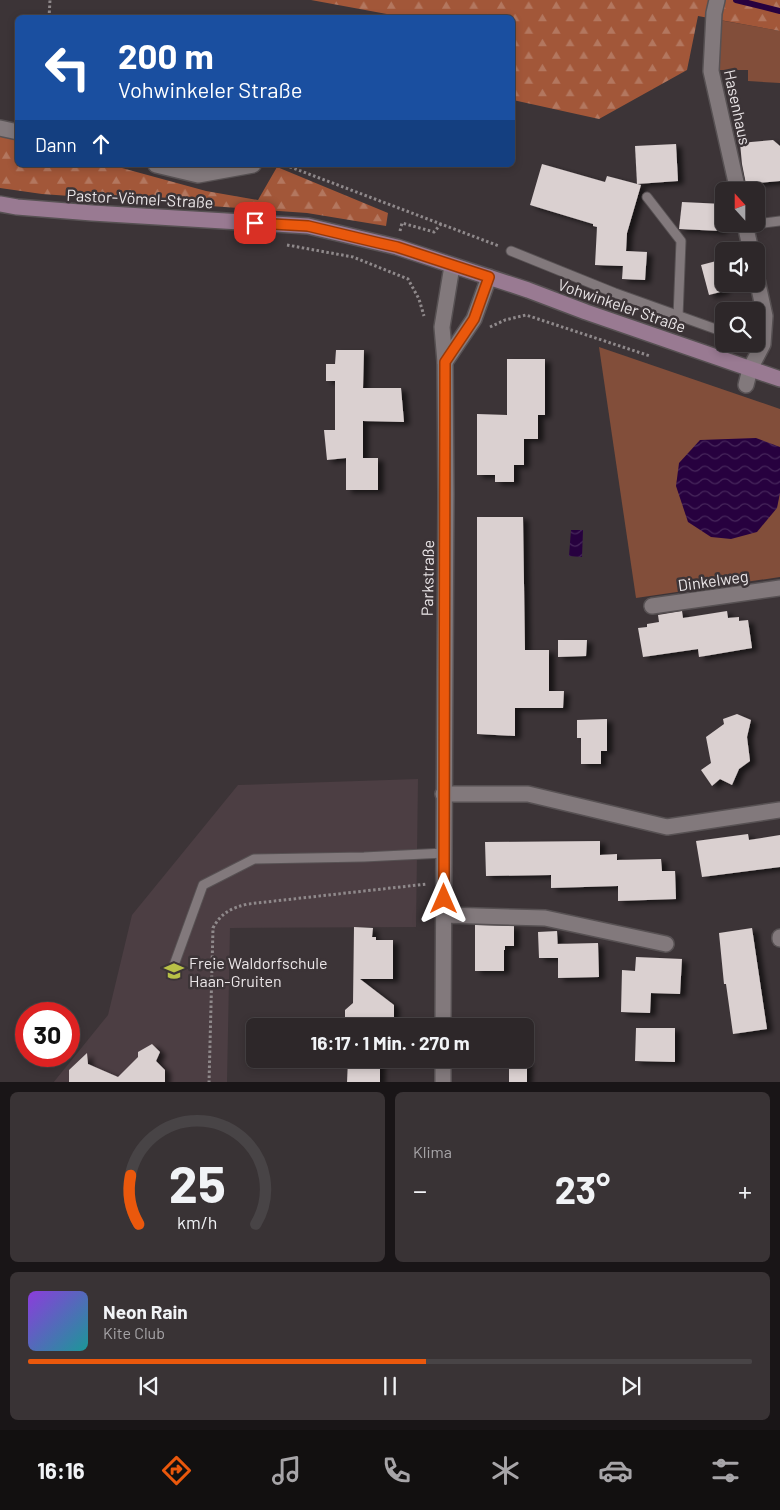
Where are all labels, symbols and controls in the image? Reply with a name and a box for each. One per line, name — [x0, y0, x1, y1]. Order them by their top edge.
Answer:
text: 200 m — [118, 34, 214, 76]
icon: left — [35, 35, 100, 100]
street label: Hasenhaus — [721, 68, 755, 146]
text: Vohwinkeler Straße — [118, 76, 302, 102]
icon: ahead — [87, 130, 115, 158]
text: Dann — [35, 133, 77, 156]
north arrow — [715, 182, 765, 232]
map controls — [715, 182, 765, 352]
street label: Pastor-Vömel-Straße — [66, 185, 214, 211]
pin — [234, 202, 276, 244]
icon: arrive — [241, 209, 269, 237]
button: sound — [715, 242, 765, 292]
street label: Vohwinkeler Straße — [555, 274, 689, 336]
button: search — [715, 302, 765, 352]
street label: Parkstraße — [417, 540, 437, 616]
street label: Dinkelweg — [677, 566, 749, 594]
position arrow — [417, 872, 469, 924]
place label: Freie Waldorfschule Haan-Gruiten — [189, 953, 327, 990]
school or university icon: Freie Waldorfschule Haan-Gruiten — [163, 960, 185, 982]
speed limit sign: 30 — [15, 1002, 80, 1067]
text: 16:17 · 1 Min. · 270 m — [310, 1031, 470, 1054]
text: Klima — [413, 1142, 452, 1161]
text: 25 — [169, 1151, 226, 1213]
text: 23° — [555, 1166, 610, 1212]
text: − — [413, 1173, 427, 1207]
text: + — [738, 1173, 752, 1207]
text: km/h — [177, 1211, 218, 1233]
text: Neon Rain — [103, 1300, 188, 1323]
text: Kite Club — [103, 1323, 165, 1342]
icon: previous — [135, 1372, 163, 1400]
icon: pause — [376, 1372, 404, 1400]
icon: next — [617, 1372, 645, 1400]
icon: directions — [159, 1453, 194, 1488]
icon: music — [269, 1453, 304, 1488]
icon: phone — [379, 1453, 414, 1488]
icon: climate — [488, 1453, 523, 1488]
icon: car — [598, 1453, 633, 1488]
icon: filters — [708, 1453, 743, 1488]
text: 16:16 — [37, 1457, 85, 1483]

